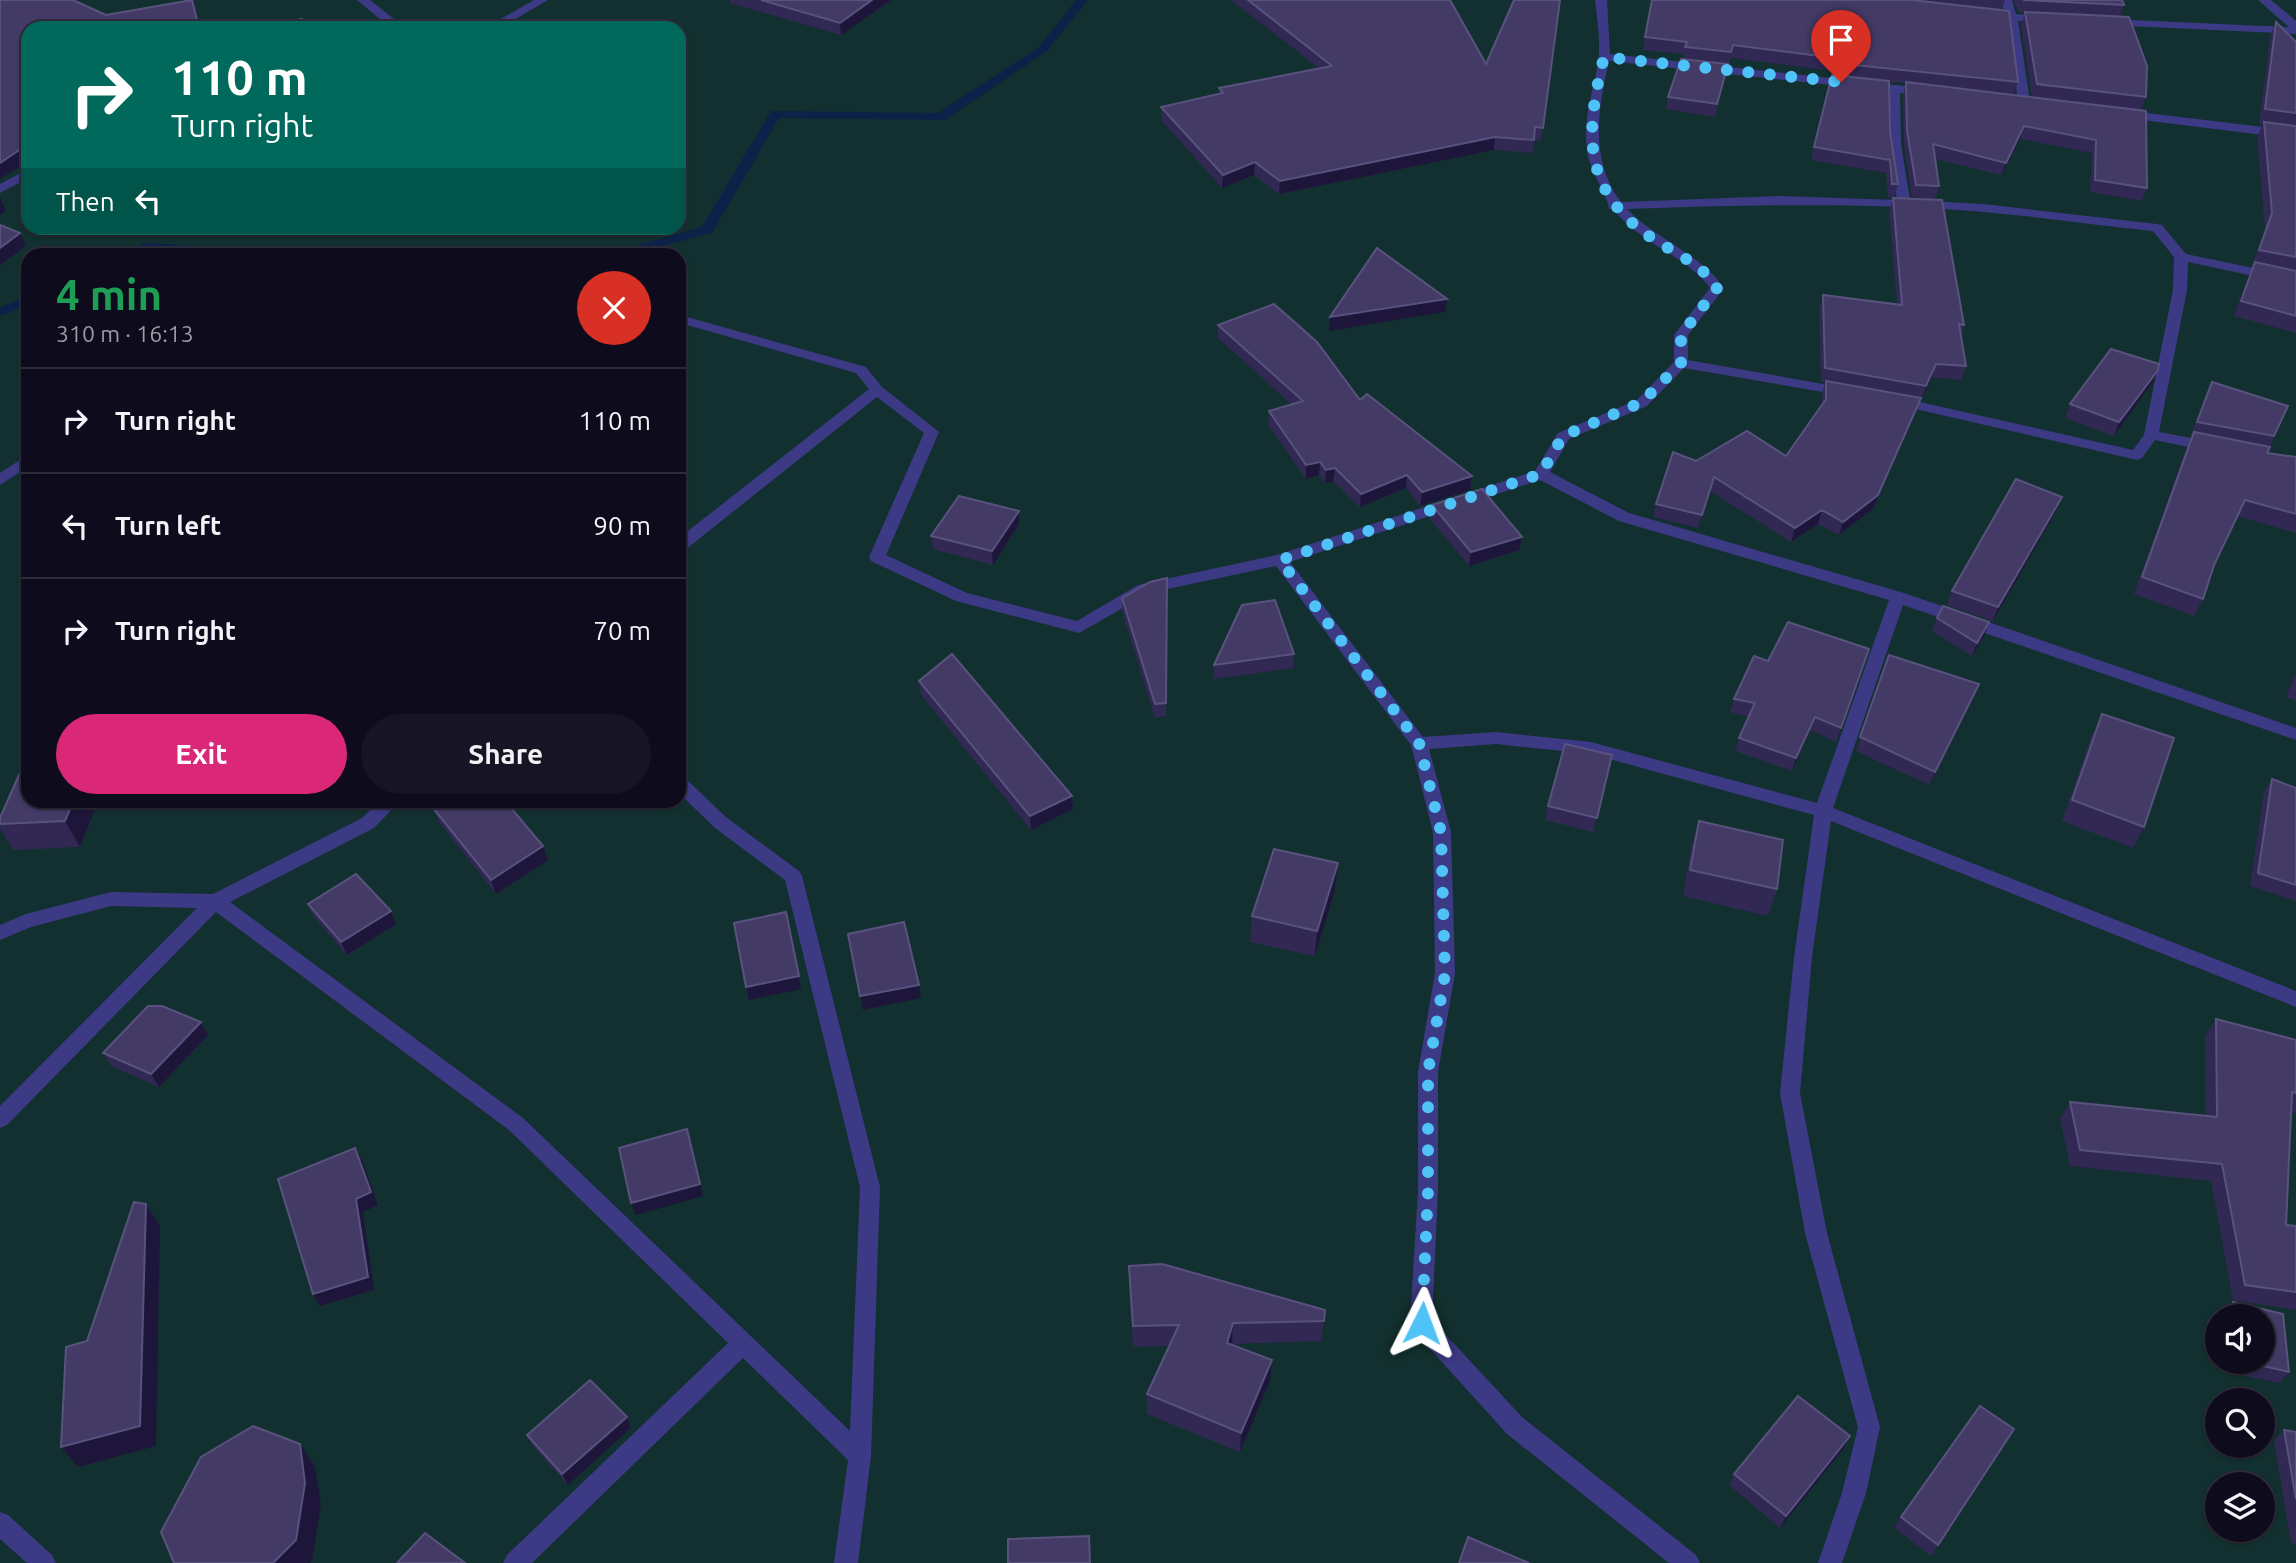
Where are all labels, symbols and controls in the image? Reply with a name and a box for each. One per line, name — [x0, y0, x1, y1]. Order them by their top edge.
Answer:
pin — [1811, 10, 1871, 82]
icon: arrive — [1822, 21, 1860, 59]
icon: right — [56, 49, 147, 140]
text: 110 m — [171, 49, 308, 104]
text: Turn right — [171, 107, 313, 143]
icon: left — [129, 182, 167, 220]
text: Then — [56, 187, 115, 216]
text: 4 min — [56, 271, 162, 318]
button: close — [577, 271, 651, 345]
text: 310 m · 16:13 — [56, 321, 194, 346]
icon: right — [56, 402, 94, 440]
text: Turn right — [115, 406, 236, 435]
text: 110 m — [579, 406, 651, 435]
icon: left — [56, 507, 94, 545]
text: Turn left — [115, 511, 221, 540]
text: 90 m — [593, 511, 651, 540]
icon: right — [56, 612, 94, 650]
text: Turn right — [115, 616, 236, 645]
text: 70 m — [593, 616, 651, 645]
button: Exit — [56, 714, 347, 794]
button: Share — [361, 714, 651, 794]
position arrow — [1385, 1286, 1459, 1360]
map controls — [2205, 1304, 2275, 1542]
button: sound — [2205, 1304, 2275, 1374]
button: search — [2205, 1388, 2275, 1458]
button: layers — [2205, 1472, 2275, 1542]

